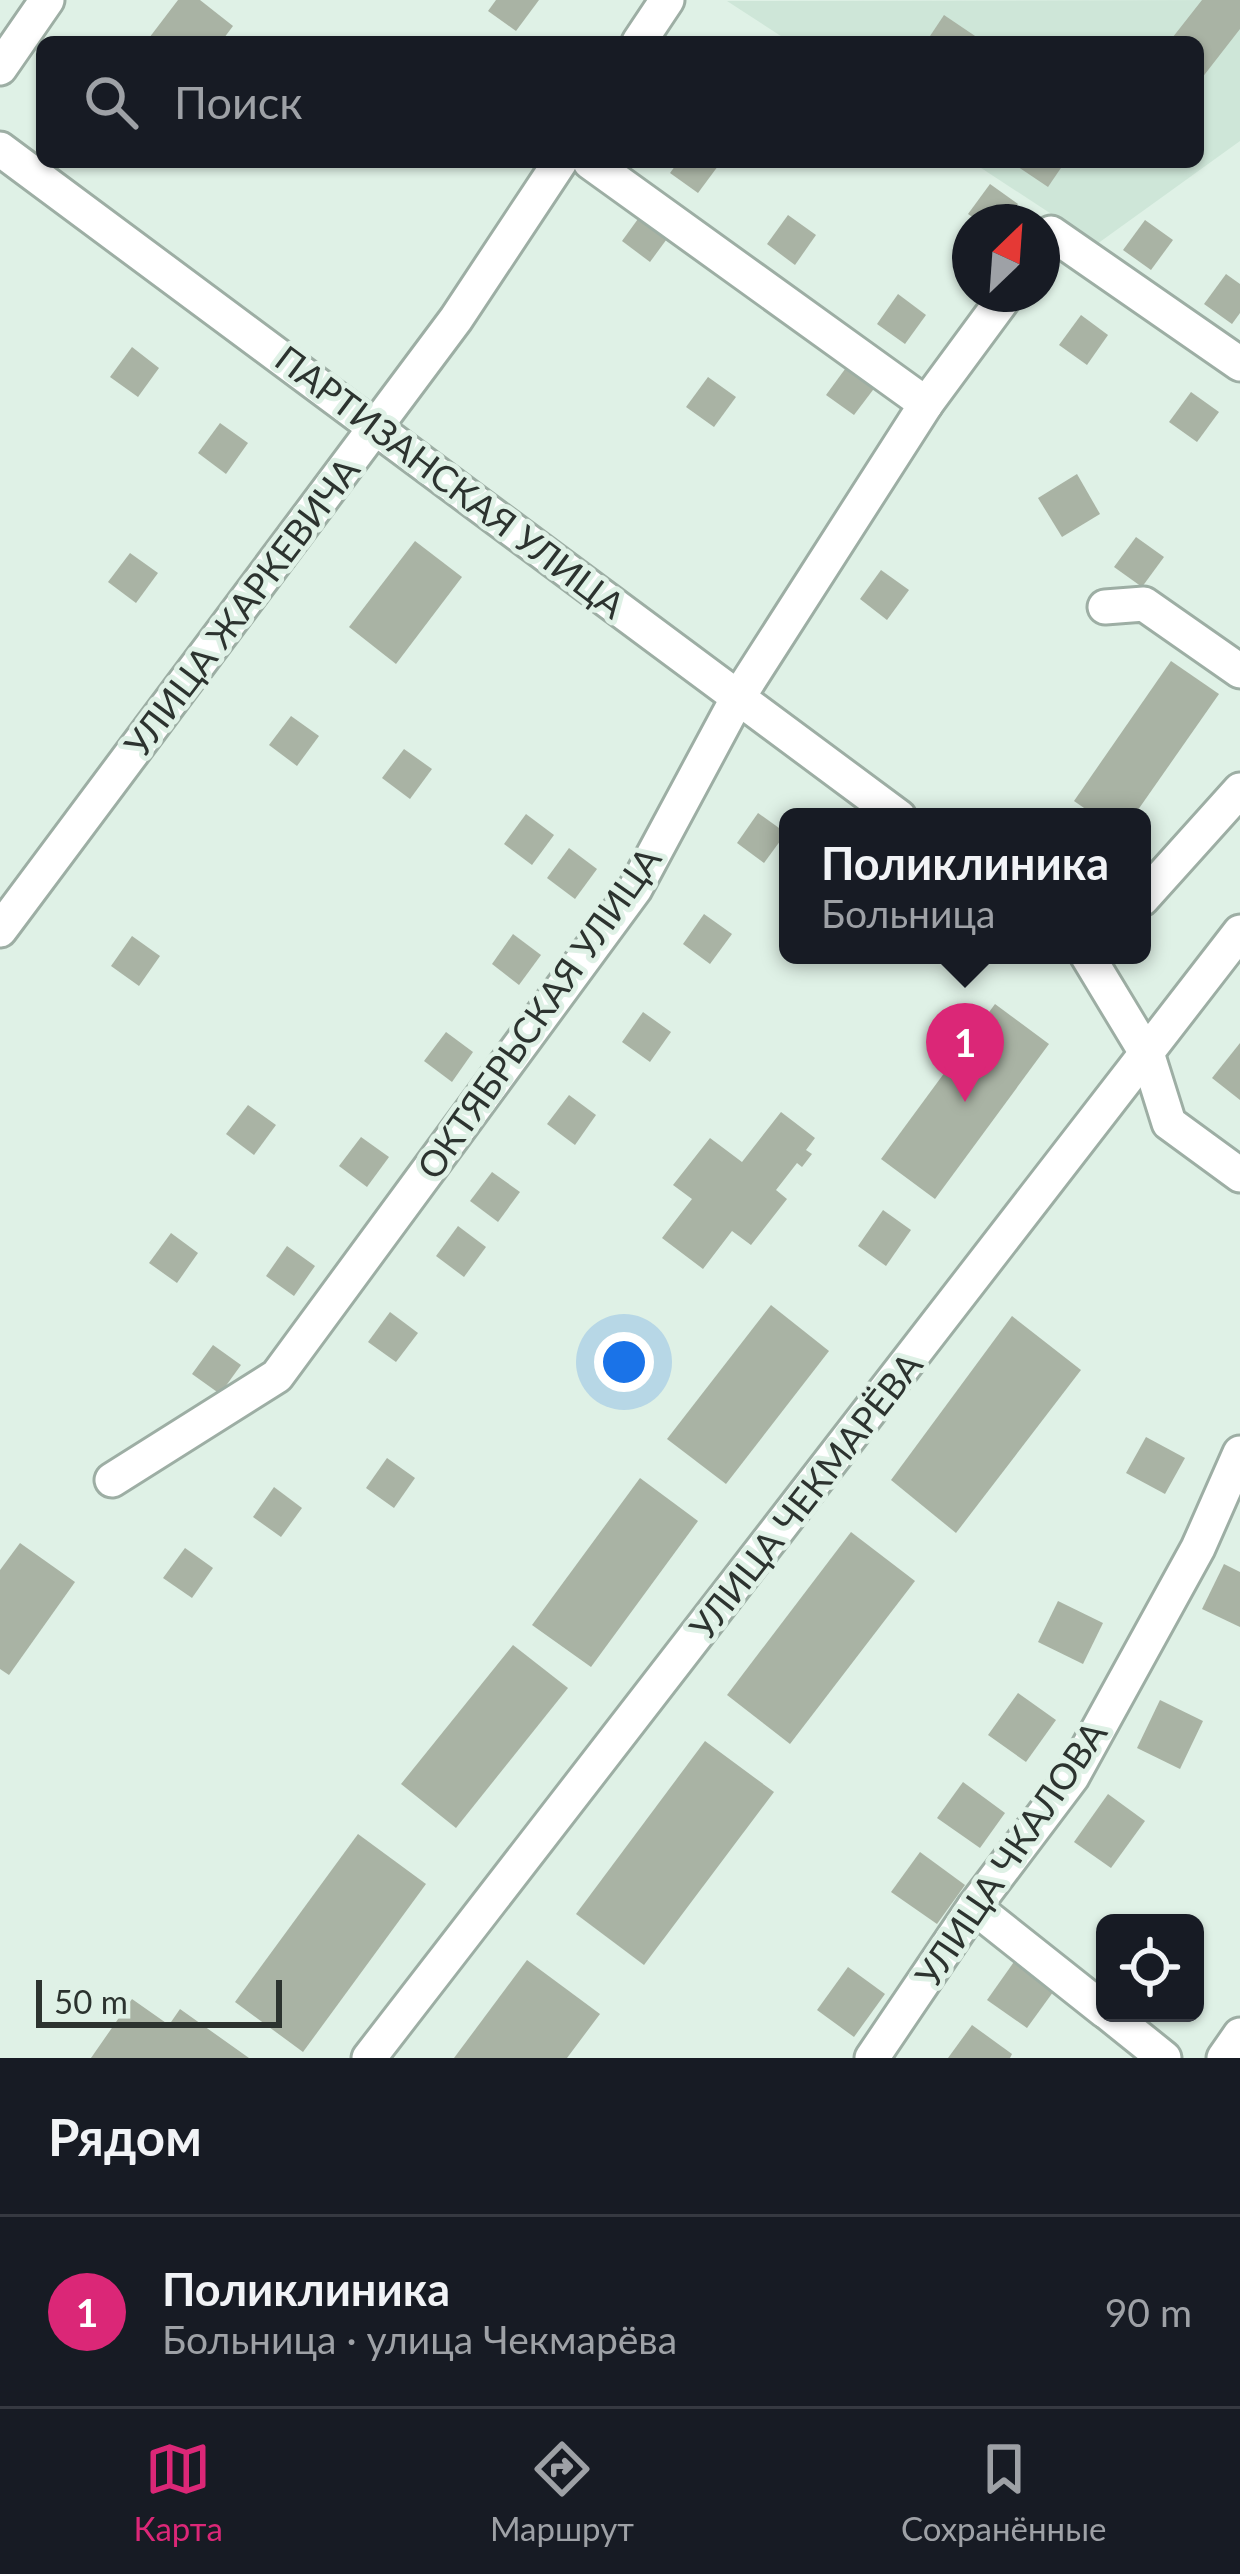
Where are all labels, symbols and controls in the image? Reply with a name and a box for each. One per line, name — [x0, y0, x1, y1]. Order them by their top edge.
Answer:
search box — [36, 36, 1204, 168]
icon: search — [78, 69, 144, 135]
text: Поиск — [174, 75, 303, 129]
north arrow — [952, 204, 1060, 312]
street label: ПАРТИЗАНСКАЯ УЛИЦА — [267, 336, 634, 627]
street label: УЛИЦА ЖАРКЕВИЧА — [114, 448, 368, 764]
popup — [779, 808, 1151, 964]
text: Поликлиника — [821, 836, 1109, 890]
street label: ОКТЯБРЬСКАЯ УЛИЦА — [407, 838, 670, 1187]
text: Больница — [821, 890, 995, 936]
pin: 1 — [926, 1003, 1004, 1102]
your location — [594, 1332, 654, 1392]
street label: УЛИЦА ЧЕКМАРЁВА — [680, 1343, 931, 1648]
street label: УЛИЦА ЧКАЛОВА — [905, 1712, 1116, 1994]
map controls — [1096, 1914, 1204, 2022]
button: locate — [1096, 1914, 1204, 2022]
scale bar — [36, 1974, 282, 2027]
text: 50 m — [54, 1981, 128, 2021]
text: Рядом — [48, 2106, 202, 2167]
text: Поликлиника — [162, 2262, 450, 2316]
text: 1 — [76, 2289, 98, 2335]
text: 90 m — [1105, 2289, 1192, 2335]
text: Больница · улица Чекмарёва — [162, 2316, 677, 2362]
tab: Карта — [134, 2436, 223, 2548]
tab: Маршрут — [490, 2436, 634, 2548]
tab: Сохранённые — [901, 2436, 1106, 2548]

